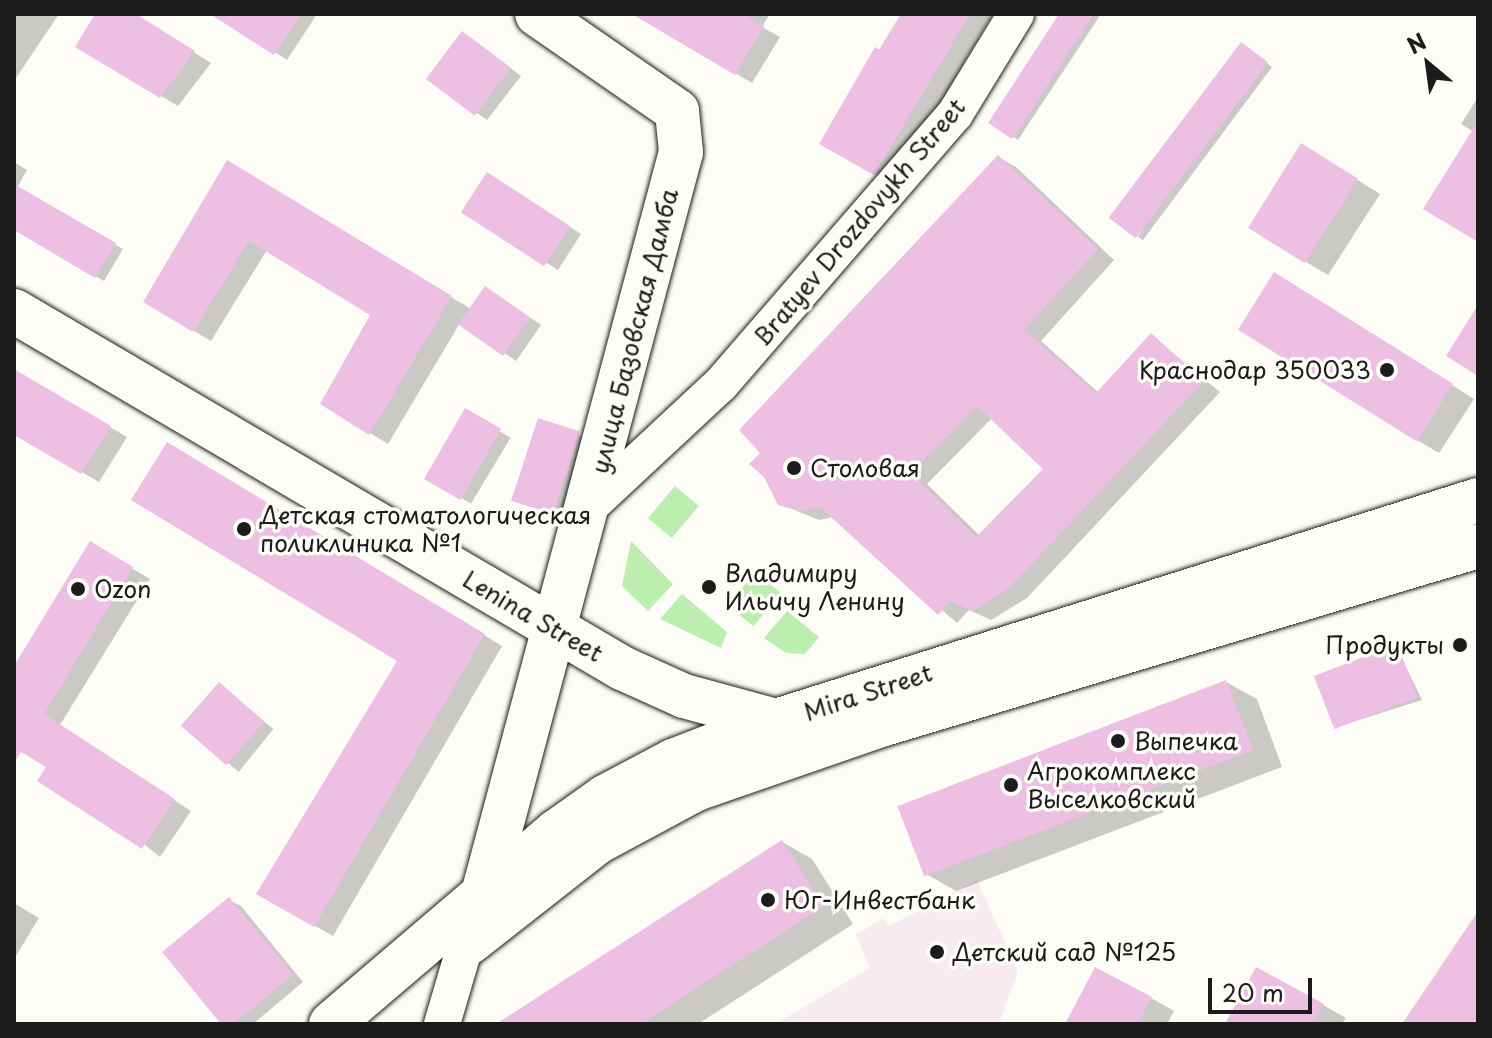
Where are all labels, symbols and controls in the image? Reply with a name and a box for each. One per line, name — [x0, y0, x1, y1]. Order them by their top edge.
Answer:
north arrow — [1388, 24, 1468, 104]
text: N — [1400, 24, 1432, 61]
street label: Bratyev Drozdovykh Street — [746, 92, 972, 352]
street label: улица Базовская Дамба — [585, 185, 683, 477]
place label: Краснодар 350033 — [1139, 356, 1371, 384]
marker: Краснодар 350033 — [1378, 361, 1396, 379]
place label: Столовая — [810, 454, 920, 482]
marker: Столовая — [785, 459, 803, 477]
place label: Детская стоматологическая поликлиника №1 — [260, 501, 592, 557]
marker: Детская стоматологическая поликлиника №1 — [235, 520, 253, 538]
place label: Владимиру Ильичу Ленину — [725, 559, 904, 615]
street label: Lenina Street — [458, 564, 608, 668]
place label: Ozon — [94, 575, 151, 603]
marker: Владимиру Ильичу Ленину — [700, 578, 718, 596]
marker: Ozon — [69, 580, 87, 598]
place label: Продукты — [1325, 631, 1444, 659]
marker: Продукты — [1451, 636, 1469, 654]
street label: Mira Street — [800, 658, 936, 726]
place label: Выпечка — [1134, 727, 1238, 755]
marker: Выпечка — [1109, 732, 1127, 750]
place label: Агрокомплекс Выселковский — [1027, 757, 1196, 813]
marker: Агрокомплекс Выселковский — [1002, 776, 1020, 794]
place label: Юг-Инвестбанк — [784, 886, 975, 914]
marker: Юг-Инвестбанк — [759, 891, 777, 909]
place label: Детский сад №125 — [953, 938, 1178, 966]
marker: Детский сад №125 — [928, 943, 946, 961]
scale bar — [1212, 962, 1316, 1012]
text: 20 m — [1222, 974, 1284, 1010]

